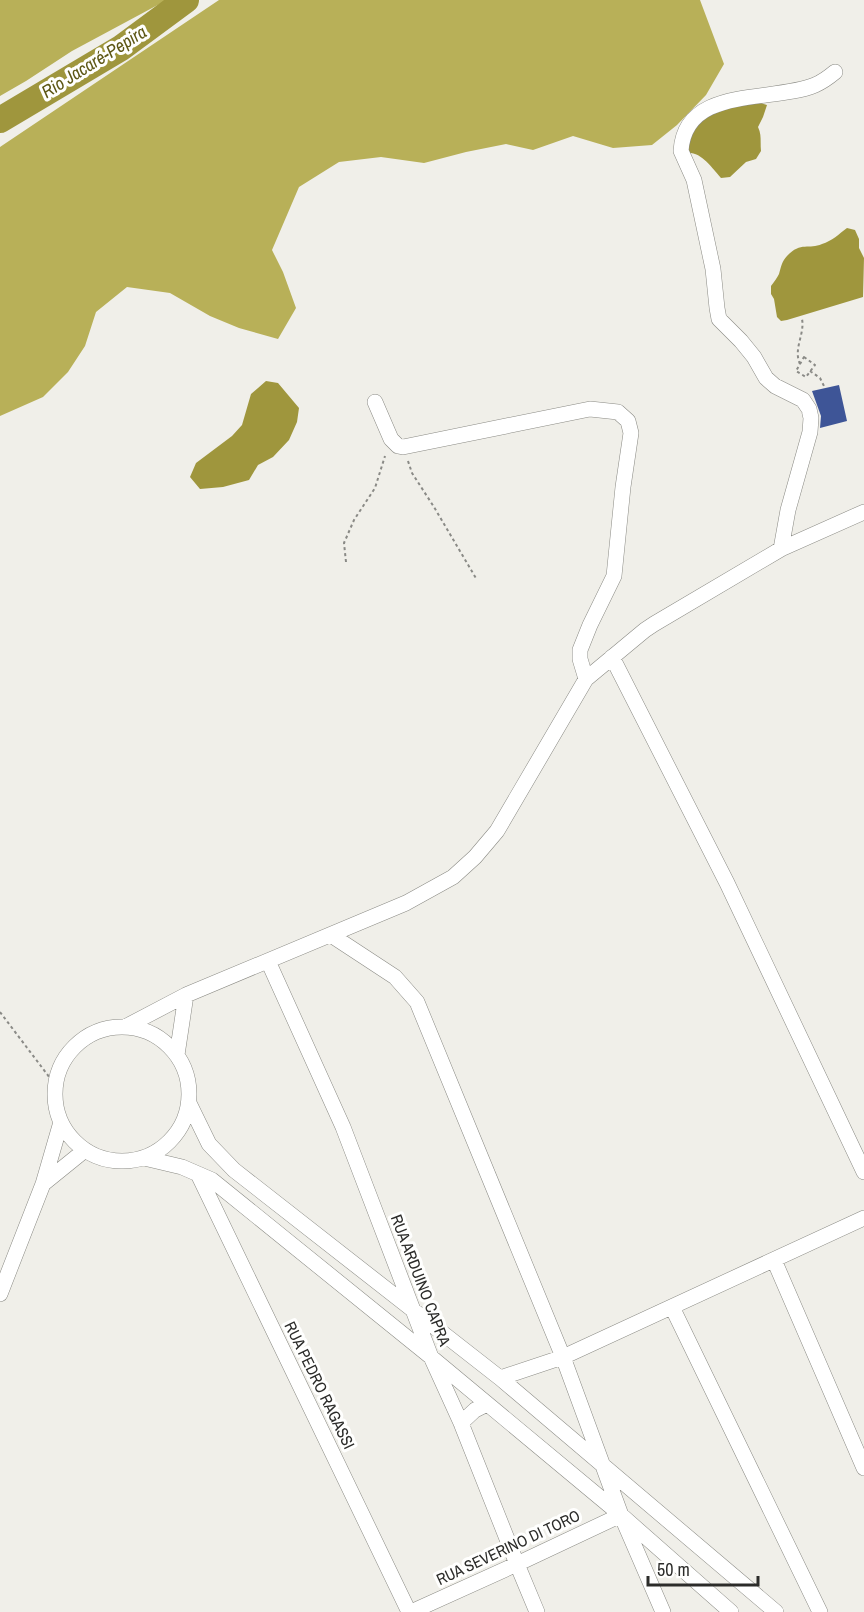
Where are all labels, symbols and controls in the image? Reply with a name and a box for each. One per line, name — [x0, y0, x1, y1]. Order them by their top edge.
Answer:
water label: Rio Jacaré-Pepira — [36, 19, 151, 104]
street label: RUA ARDUINO CAPRA — [386, 1211, 456, 1349]
street label: RUA PEDRO RAGASSI — [280, 1318, 360, 1452]
street label: RUA SEVERINO DI TORO — [433, 1504, 583, 1590]
scale bar — [648, 1549, 758, 1587]
text: 50 m — [657, 1557, 690, 1582]

